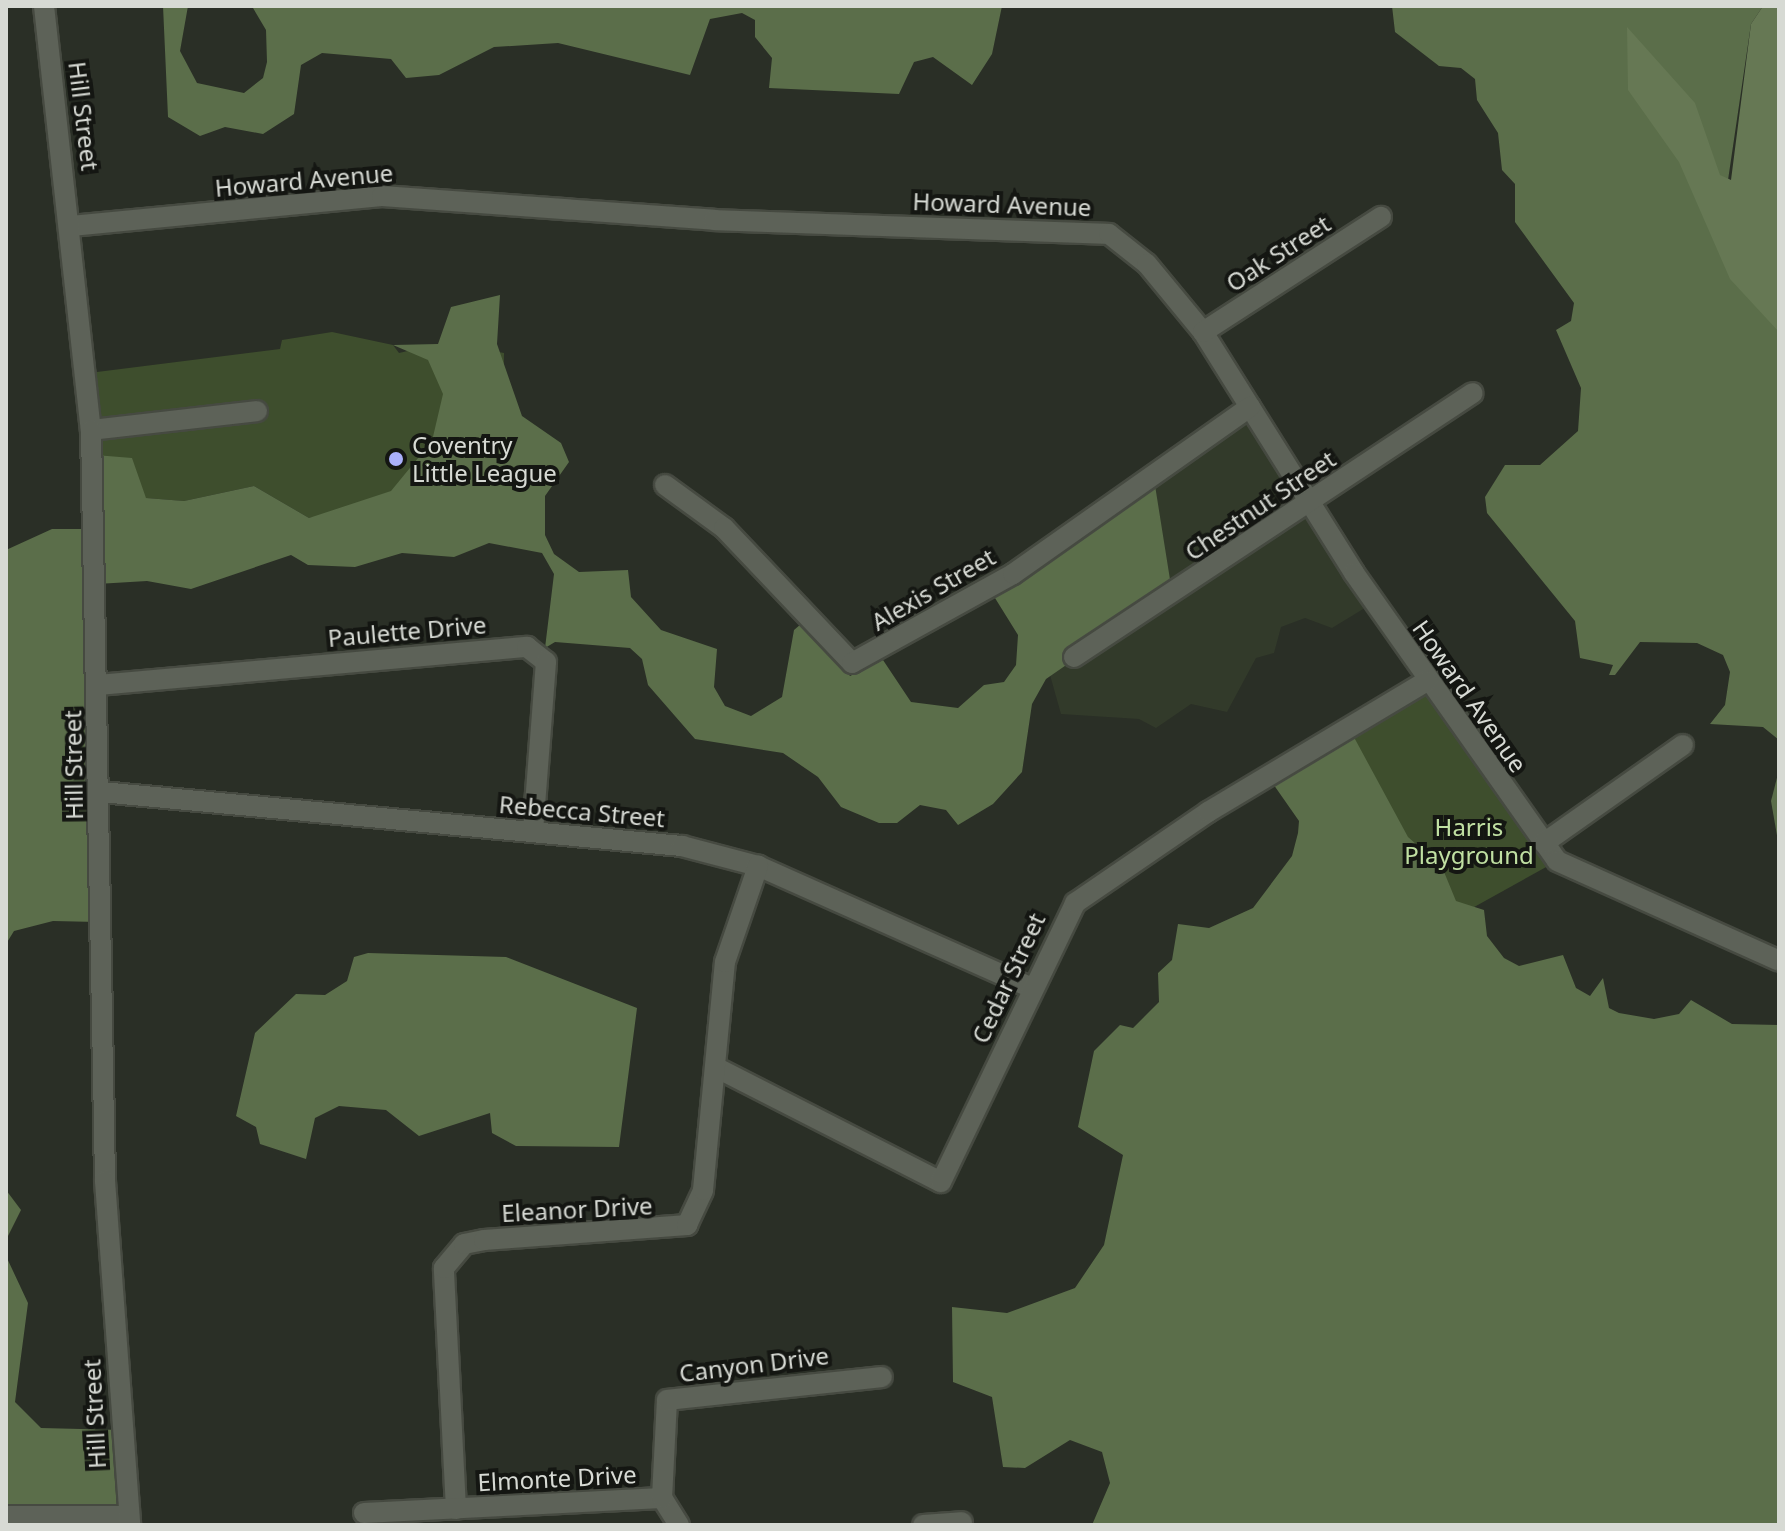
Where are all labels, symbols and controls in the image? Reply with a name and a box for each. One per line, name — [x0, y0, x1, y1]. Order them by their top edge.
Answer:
street label: Hill Street — [63, 60, 105, 172]
street label: Howard Avenue — [214, 158, 394, 202]
street label: Howard Avenue — [912, 186, 1092, 222]
street label: Oak Street — [1221, 209, 1335, 297]
place label: Coventry Little League — [412, 431, 557, 487]
street label: Chestnut Street — [1179, 444, 1341, 566]
marker: Coventry Little League — [387, 450, 405, 468]
street label: Alexis Street — [866, 542, 1000, 636]
street label: Paulette Drive — [327, 610, 487, 652]
street label: Howard Avenue — [1407, 614, 1533, 778]
street label: Hill Street — [58, 710, 88, 820]
street label: Rebecca Street — [498, 789, 666, 833]
park label: Harris Playground — [1404, 813, 1534, 869]
street label: Cedar Street — [965, 908, 1051, 1048]
street label: Eleanor Drive — [501, 1191, 653, 1227]
street label: Canyon Drive — [677, 1341, 831, 1387]
street label: Hill Street — [77, 1359, 111, 1469]
street label: Elmonte Drive — [477, 1459, 637, 1497]

